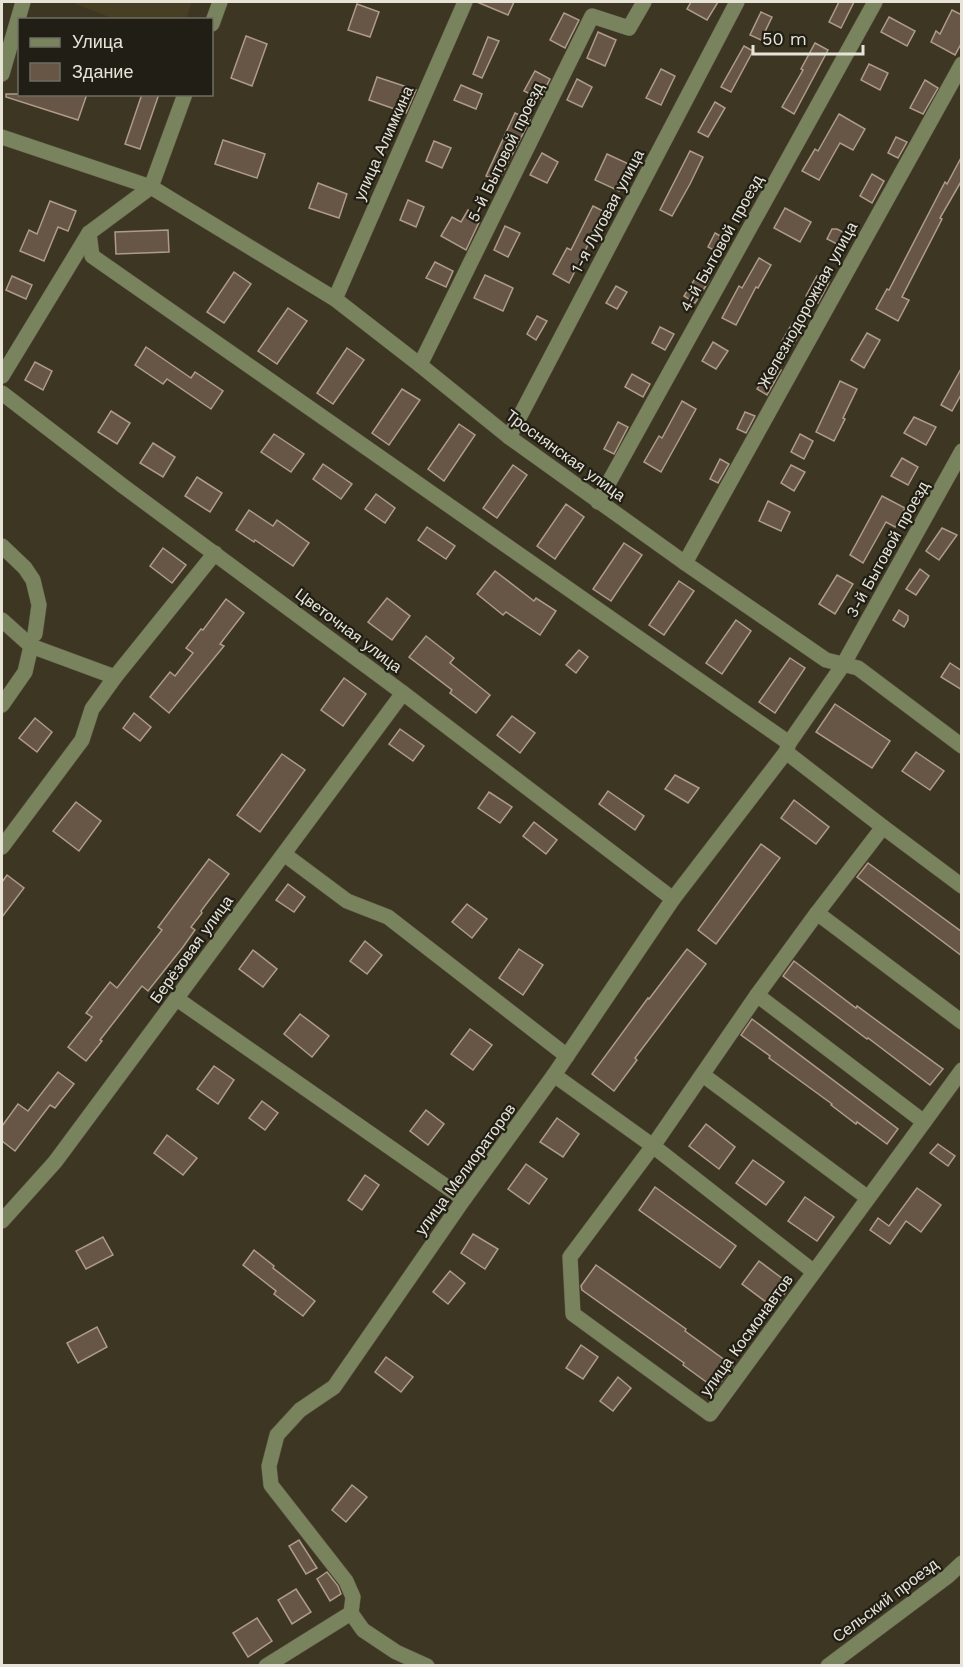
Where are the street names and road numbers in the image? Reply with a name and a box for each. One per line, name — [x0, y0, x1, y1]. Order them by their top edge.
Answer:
street label: 5-й Бытовой проезд — [463, 79, 548, 225]
street label: улица Алимкина — [350, 83, 417, 203]
street label: 1-я Луговая улица — [567, 146, 648, 276]
street label: 4-й Бытовой проезд — [676, 171, 767, 315]
street label: Железнодорожная улица — [754, 218, 861, 392]
street label: Троснянская улица — [502, 406, 629, 505]
street label: 3-й Бытовой проезд — [842, 477, 933, 621]
street label: Цветочная улица — [292, 584, 406, 677]
street label: Берёзовая улица — [146, 892, 237, 1007]
street label: улица Мелиораторов — [411, 1100, 520, 1239]
street label: улица Космонавтов — [696, 1271, 797, 1400]
street label: Сельский проезд — [829, 1554, 942, 1646]

